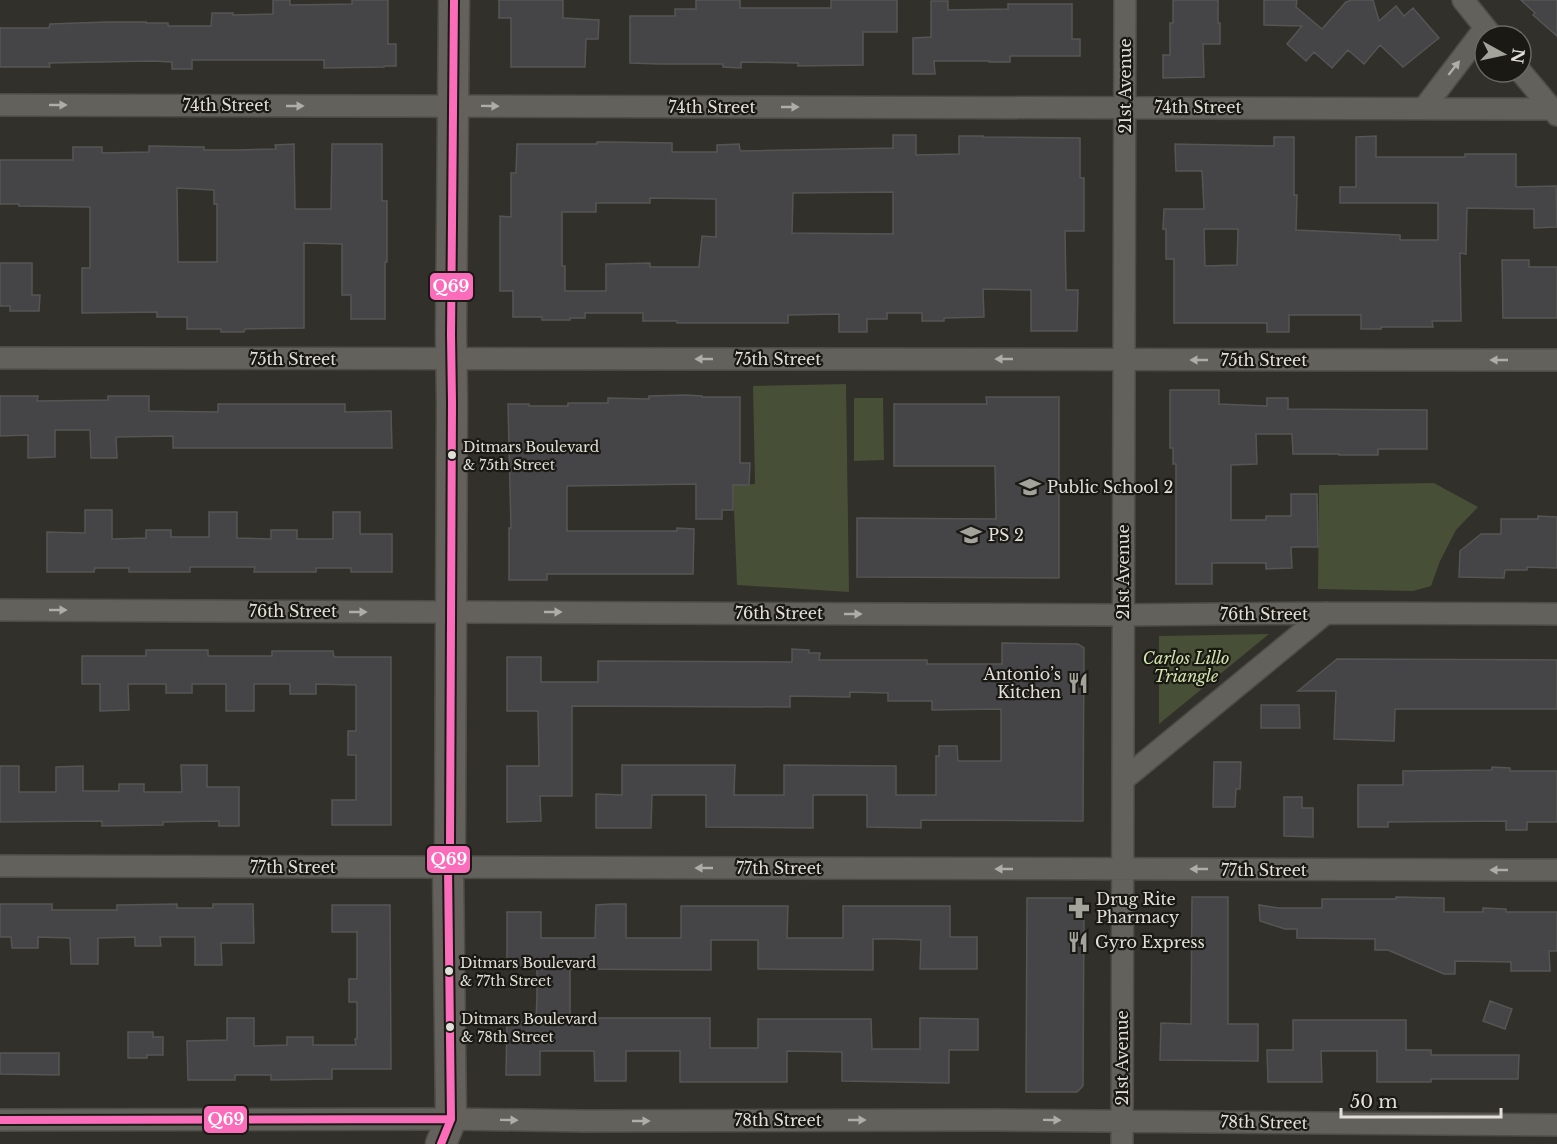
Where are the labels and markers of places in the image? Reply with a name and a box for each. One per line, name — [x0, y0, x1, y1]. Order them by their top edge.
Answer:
place label: Ditmars Boulevard & 75th Street — [463, 438, 600, 474]
marker: Ditmars Boulevard & 75th Street — [446, 449, 458, 461]
school or university icon: Public School 2 — [1018, 475, 1042, 499]
place label: Public School 2 — [1047, 477, 1173, 497]
school or university icon: PS 2 — [959, 523, 983, 547]
place label: PS 2 — [988, 525, 1024, 545]
place label: Antonio’s Kitchen — [982, 664, 1061, 702]
restaurant icon: Antonio’s Kitchen — [1066, 671, 1090, 695]
place label: Drug Rite Pharmacy — [1096, 889, 1180, 927]
pharmacy icon: Drug Rite Pharmacy — [1067, 896, 1091, 920]
restaurant icon: Gyro Express — [1066, 930, 1090, 954]
place label: Gyro Express — [1095, 932, 1205, 952]
place label: Ditmars Boulevard & 77th Street — [460, 954, 597, 990]
marker: Ditmars Boulevard & 77th Street — [443, 965, 455, 977]
place label: Ditmars Boulevard & 78th Street — [461, 1010, 598, 1046]
marker: Ditmars Boulevard & 78th Street — [444, 1021, 456, 1033]

